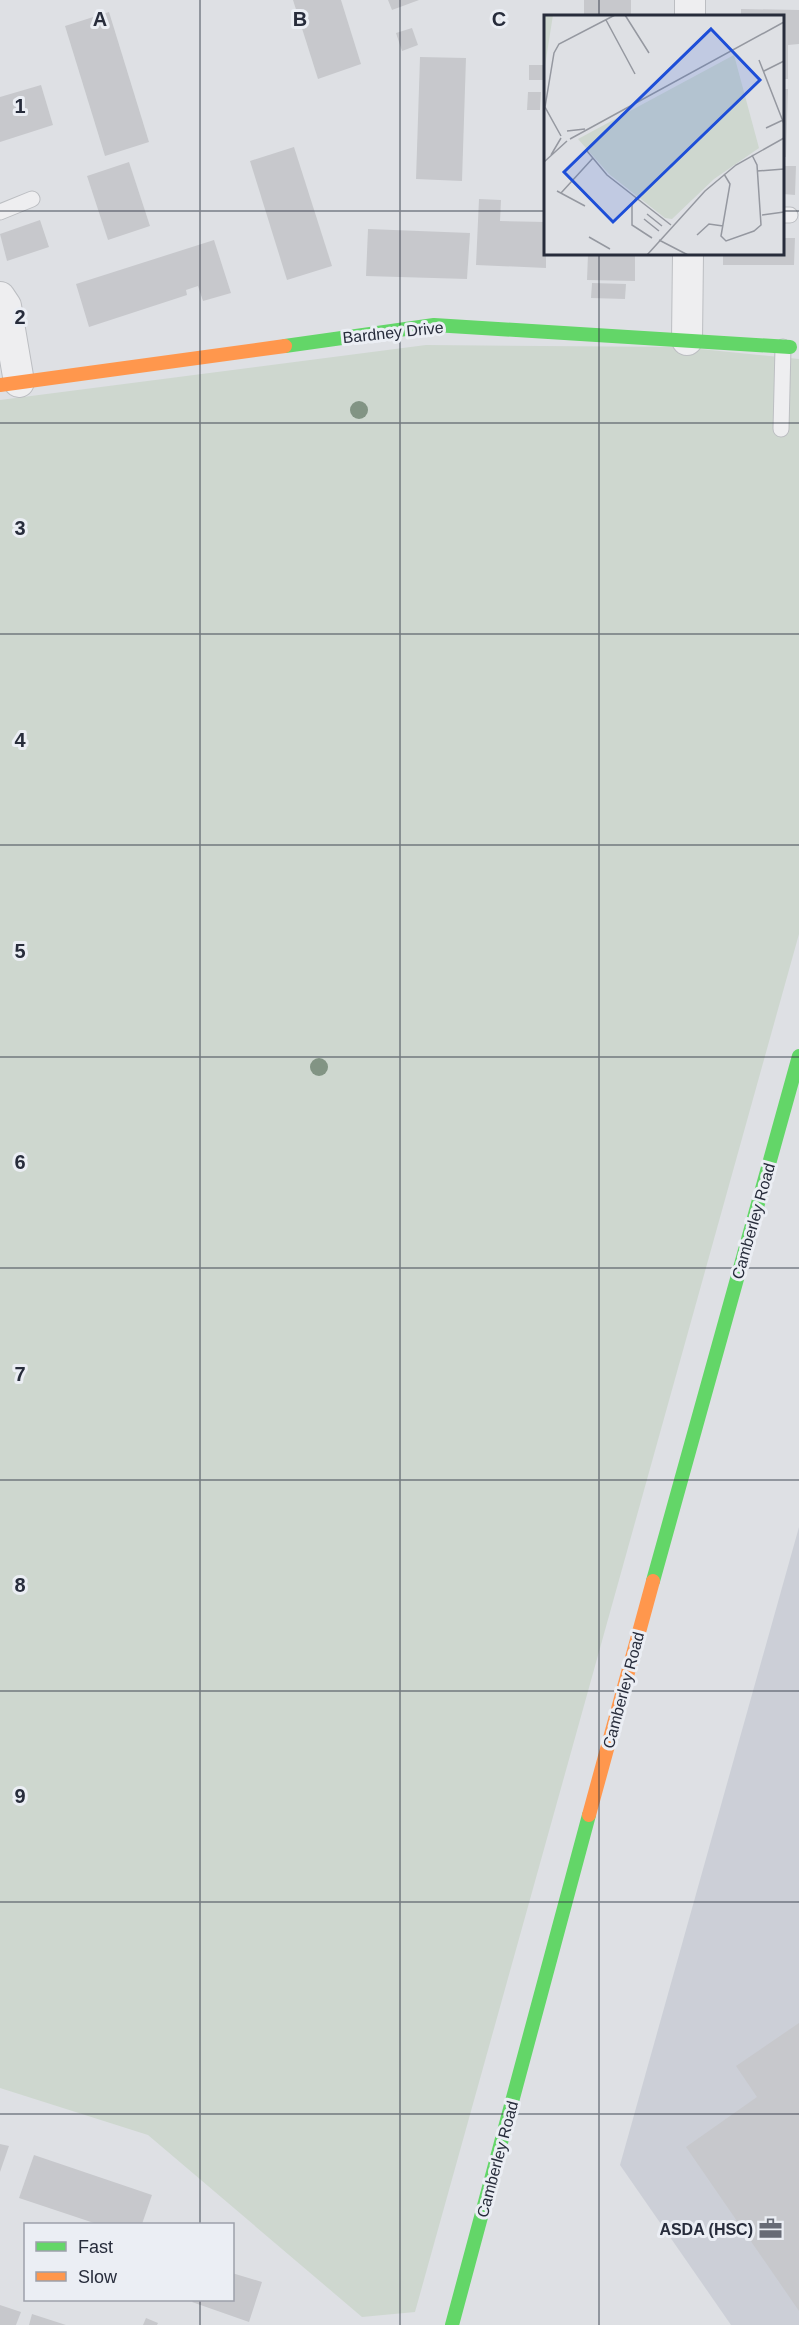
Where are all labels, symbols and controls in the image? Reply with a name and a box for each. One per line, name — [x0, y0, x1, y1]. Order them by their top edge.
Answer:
text: A — [93, 8, 107, 30]
text: B — [293, 8, 307, 30]
text: C — [492, 8, 506, 30]
inset map — [544, 15, 784, 255]
text: 1 — [14, 95, 26, 117]
text: 2 — [14, 306, 26, 328]
street label: Bardney Drive — [342, 319, 444, 346]
text: 3 — [14, 517, 26, 539]
text: 4 — [14, 729, 26, 751]
text: 5 — [14, 940, 26, 962]
text: 6 — [14, 1151, 26, 1173]
street label: Camberley Road — [729, 1161, 778, 1281]
text: 7 — [14, 1363, 26, 1385]
text: 8 — [14, 1574, 26, 1596]
street label: Camberley Road — [600, 1630, 647, 1750]
text: 9 — [14, 1785, 26, 1807]
street label: Camberley Road — [474, 2099, 521, 2219]
office icon: ASDA (HSC) — [758, 2216, 784, 2242]
place label: ASDA (HSC) — [659, 2221, 753, 2238]
legend — [24, 2223, 234, 2301]
text: Fast — [78, 2237, 113, 2257]
text: Slow — [78, 2267, 118, 2287]

